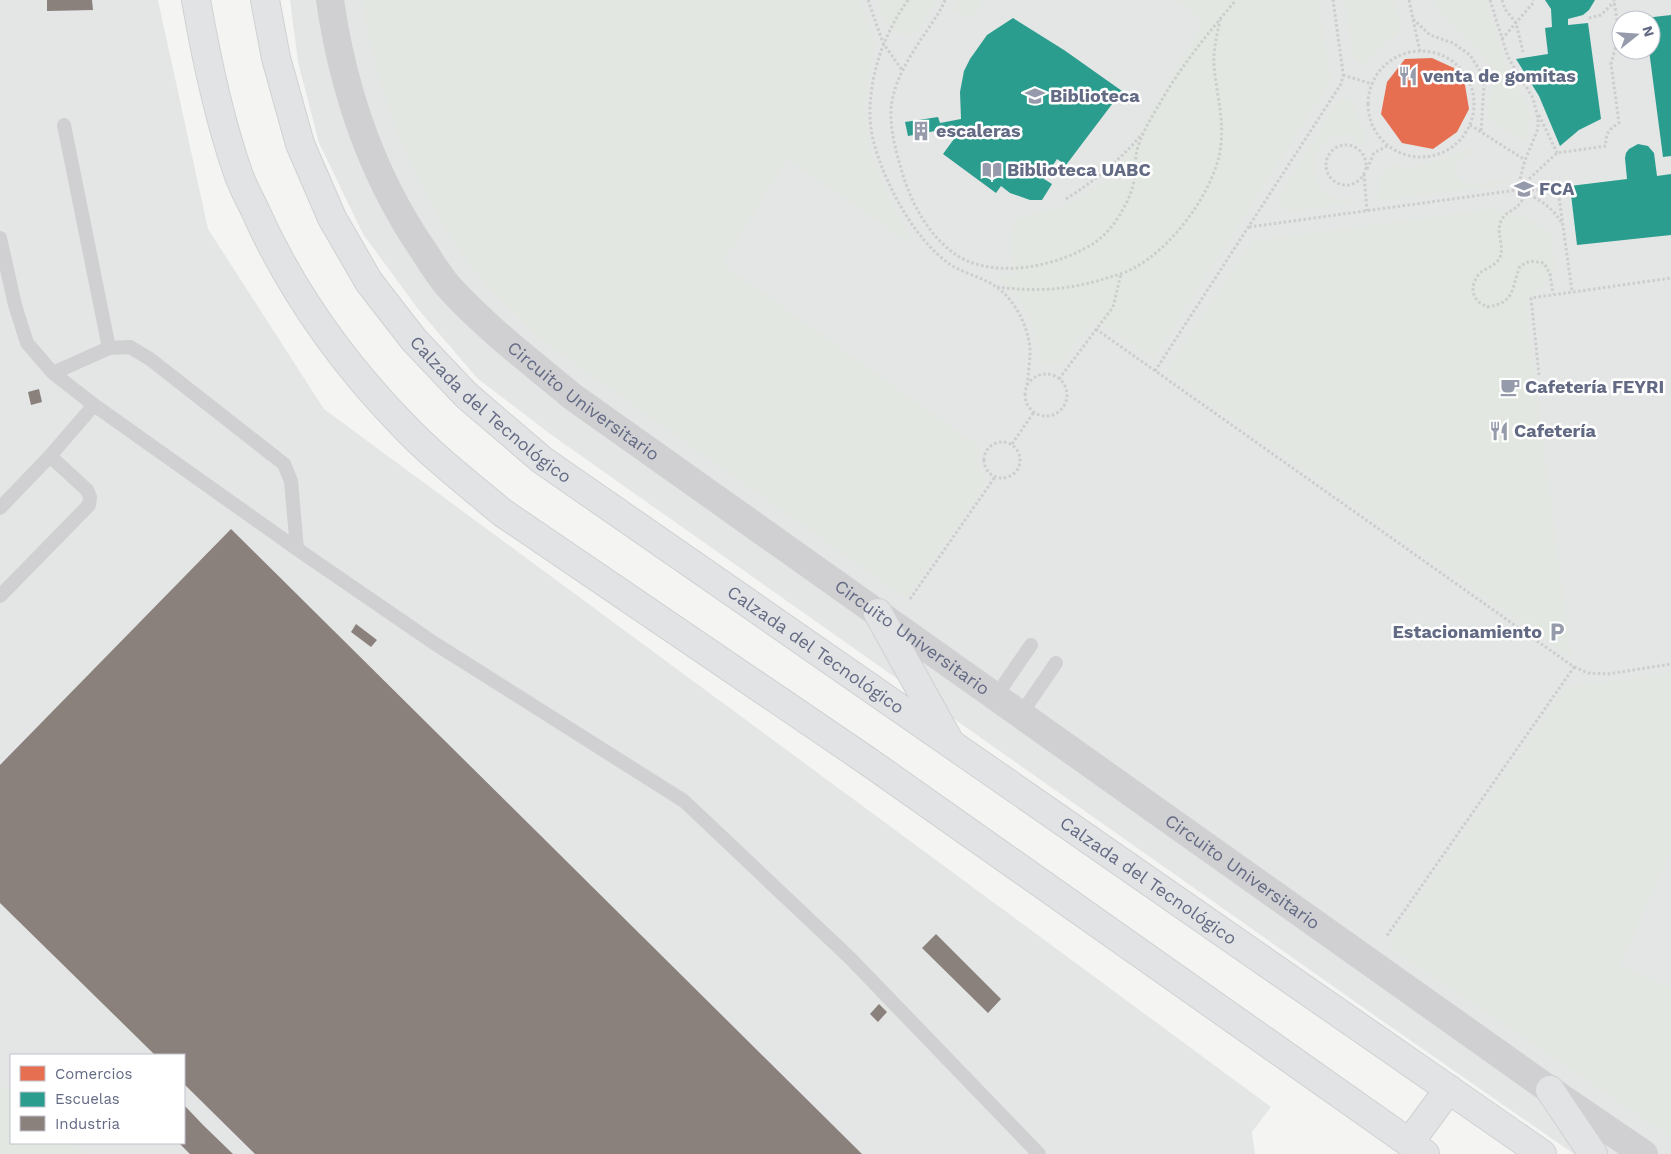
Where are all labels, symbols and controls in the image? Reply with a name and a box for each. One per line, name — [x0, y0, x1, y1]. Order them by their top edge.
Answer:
north arrow — [1611, 10, 1661, 60]
text: N — [1639, 24, 1658, 38]
restaurant icon: venta de gomitas — [1397, 65, 1419, 87]
place label: venta de gomitas — [1422, 65, 1576, 86]
school or university icon: Biblioteca — [1024, 85, 1046, 107]
place label: Biblioteca — [1050, 85, 1140, 106]
building icon: escaleras — [910, 120, 932, 142]
place label: escaleras — [936, 120, 1021, 141]
library icon: Biblioteca UABC — [981, 159, 1003, 181]
place label: Biblioteca UABC — [1007, 159, 1151, 180]
school or university icon: FCA — [1513, 178, 1535, 200]
place label: FCA — [1539, 178, 1575, 199]
street label: Calzada del Tecnológico — [406, 331, 576, 487]
street label: Circuito Universitario — [503, 337, 664, 465]
cafe icon: Cafetería FEYRI — [1499, 376, 1521, 398]
place label: Cafetería FEYRI — [1525, 376, 1664, 397]
restaurant icon: Cafetería — [1488, 420, 1510, 442]
place label: Cafetería — [1514, 420, 1597, 441]
street label: Circuito Universitario — [831, 575, 994, 699]
street label: Calzada del Tecnológico — [723, 581, 908, 718]
place label: Estacionamiento — [1393, 621, 1542, 642]
parking icon: Estacionamiento — [1546, 621, 1568, 643]
street label: Circuito Universitario — [1161, 809, 1324, 934]
street label: Calzada del Tecnológico — [1056, 812, 1241, 949]
legend — [10, 1054, 185, 1144]
text: Comercios — [55, 1065, 133, 1083]
text: Escuelas — [55, 1090, 120, 1108]
text: Industria — [55, 1115, 121, 1133]

